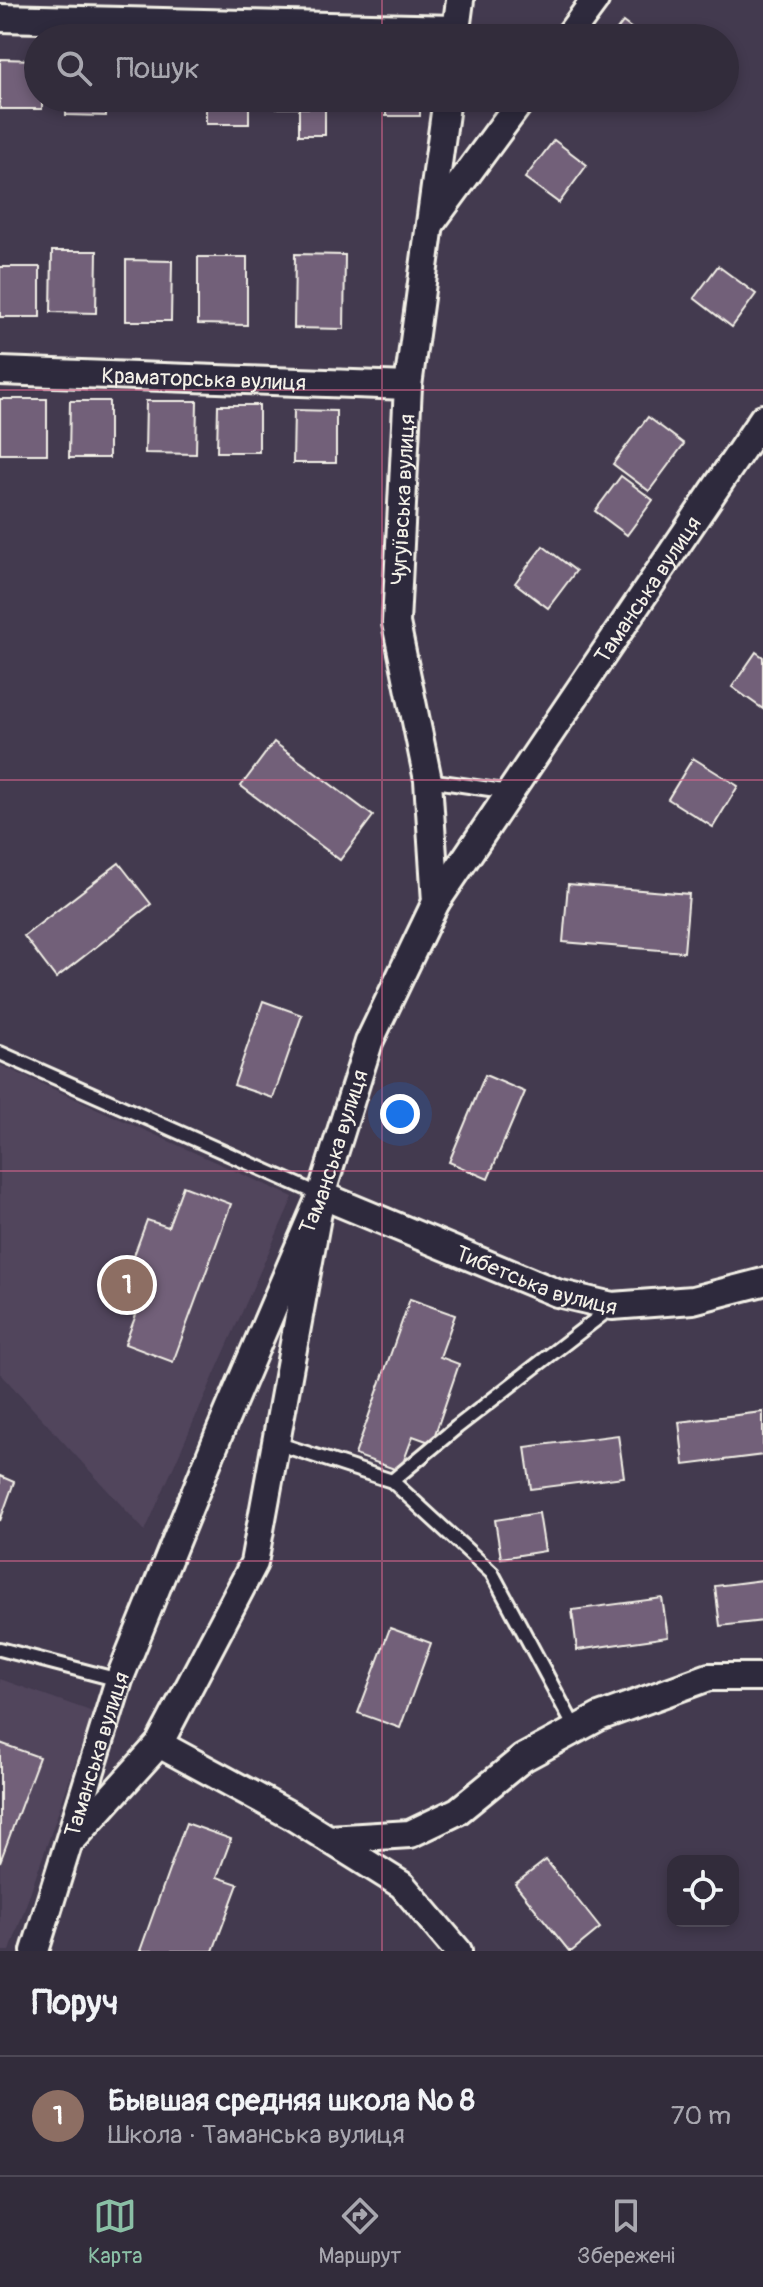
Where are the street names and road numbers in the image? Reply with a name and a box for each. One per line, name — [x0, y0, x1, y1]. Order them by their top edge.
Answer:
street label: Краматорська вулиця — [101, 362, 307, 397]
street label: Чугуївська вулиця — [385, 413, 422, 586]
street label: Таманська вулиця — [588, 511, 708, 669]
street label: Таманська вулиця — [293, 1066, 374, 1239]
street label: Тибетська вулиця — [451, 1239, 620, 1322]
street label: Таманська вулиця — [58, 1668, 136, 1841]

